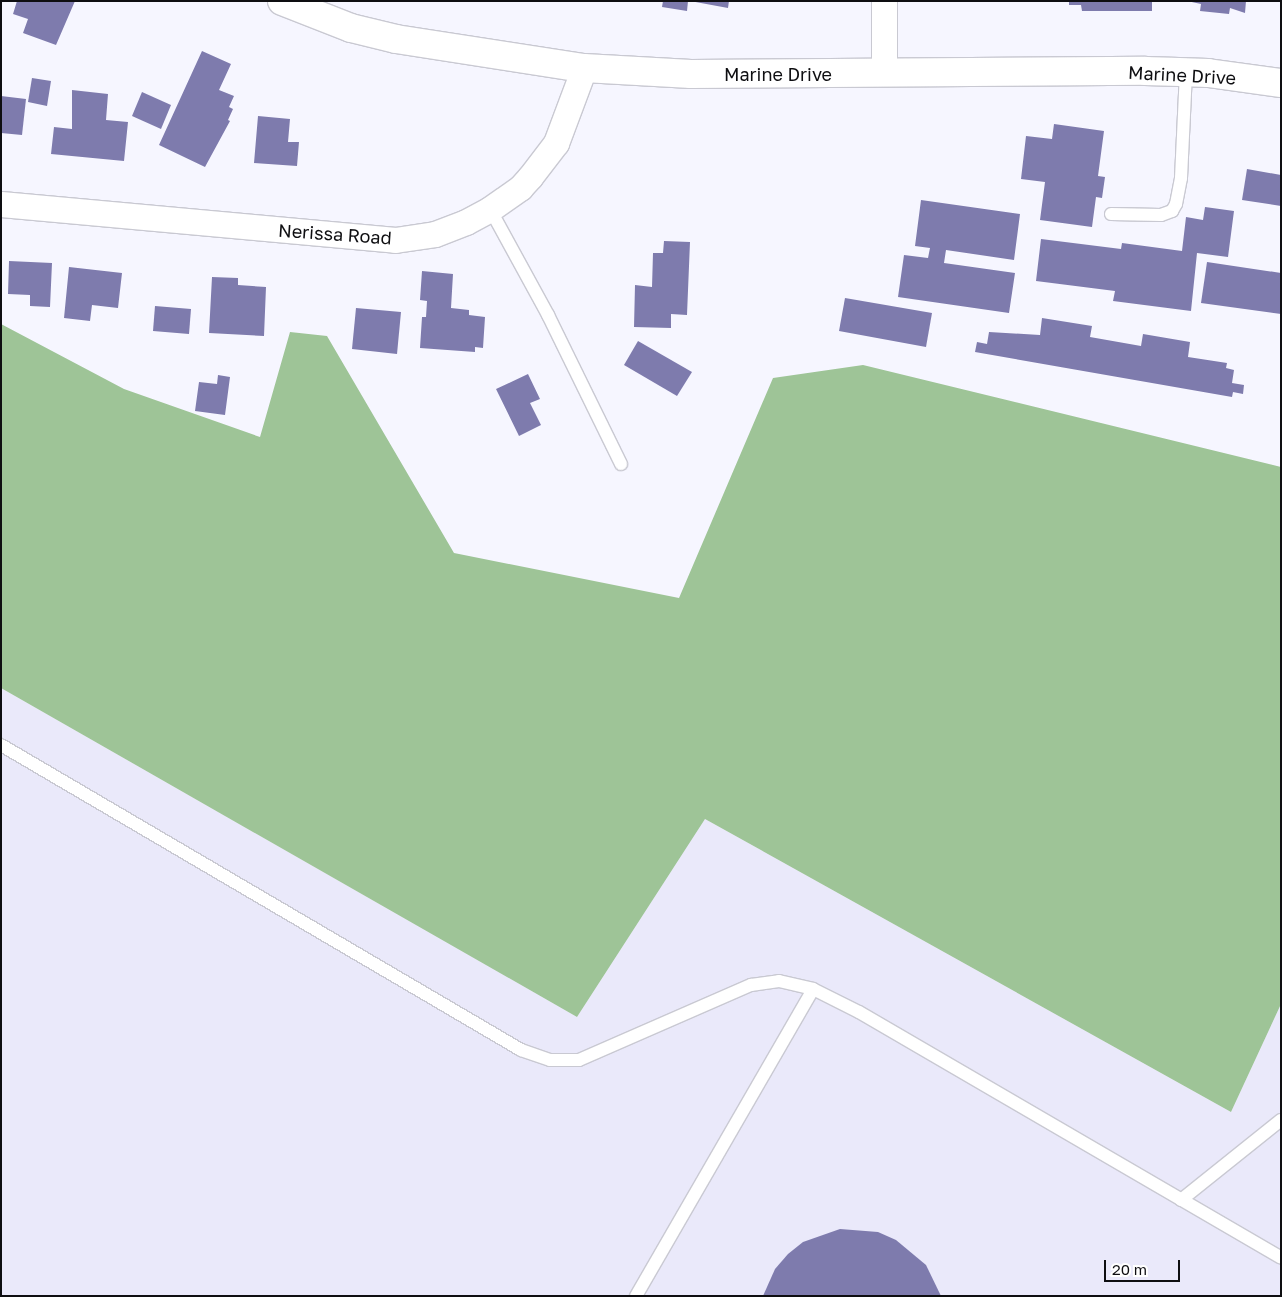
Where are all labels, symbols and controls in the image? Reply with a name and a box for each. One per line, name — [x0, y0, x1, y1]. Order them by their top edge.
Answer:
street label: Marine Drive — [1127, 61, 1237, 89]
street label: Marine Drive — [724, 63, 832, 85]
street label: Nerissa Road — [277, 219, 393, 249]
scale bar — [1107, 1250, 1183, 1282]
text: 20 m — [1112, 1260, 1147, 1278]

